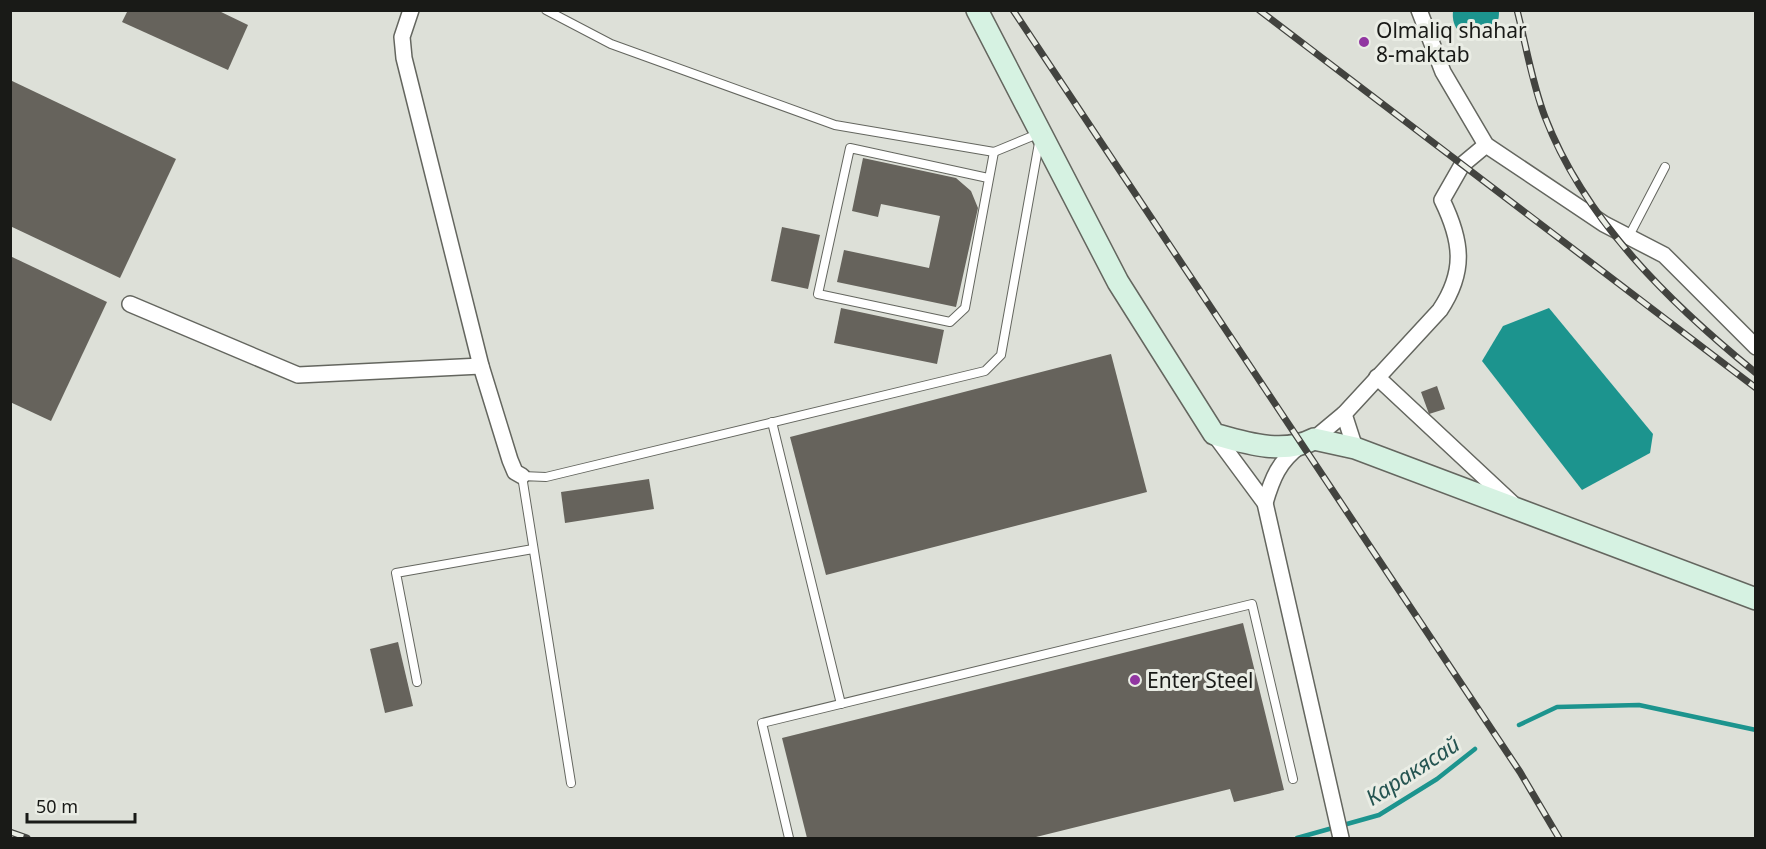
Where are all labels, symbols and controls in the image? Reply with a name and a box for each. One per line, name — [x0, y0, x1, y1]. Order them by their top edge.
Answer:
place label: Olmaliq shahar 8-maktab — [1376, 16, 1527, 68]
marker: Olmaliq shahar 8-maktab — [1357, 35, 1371, 49]
place label: Enter Steel — [1147, 666, 1253, 694]
marker: Enter Steel — [1128, 673, 1142, 687]
water label: Каракясай — [1359, 728, 1465, 812]
scale bar — [27, 786, 135, 824]
text: 50 m — [36, 794, 78, 818]

